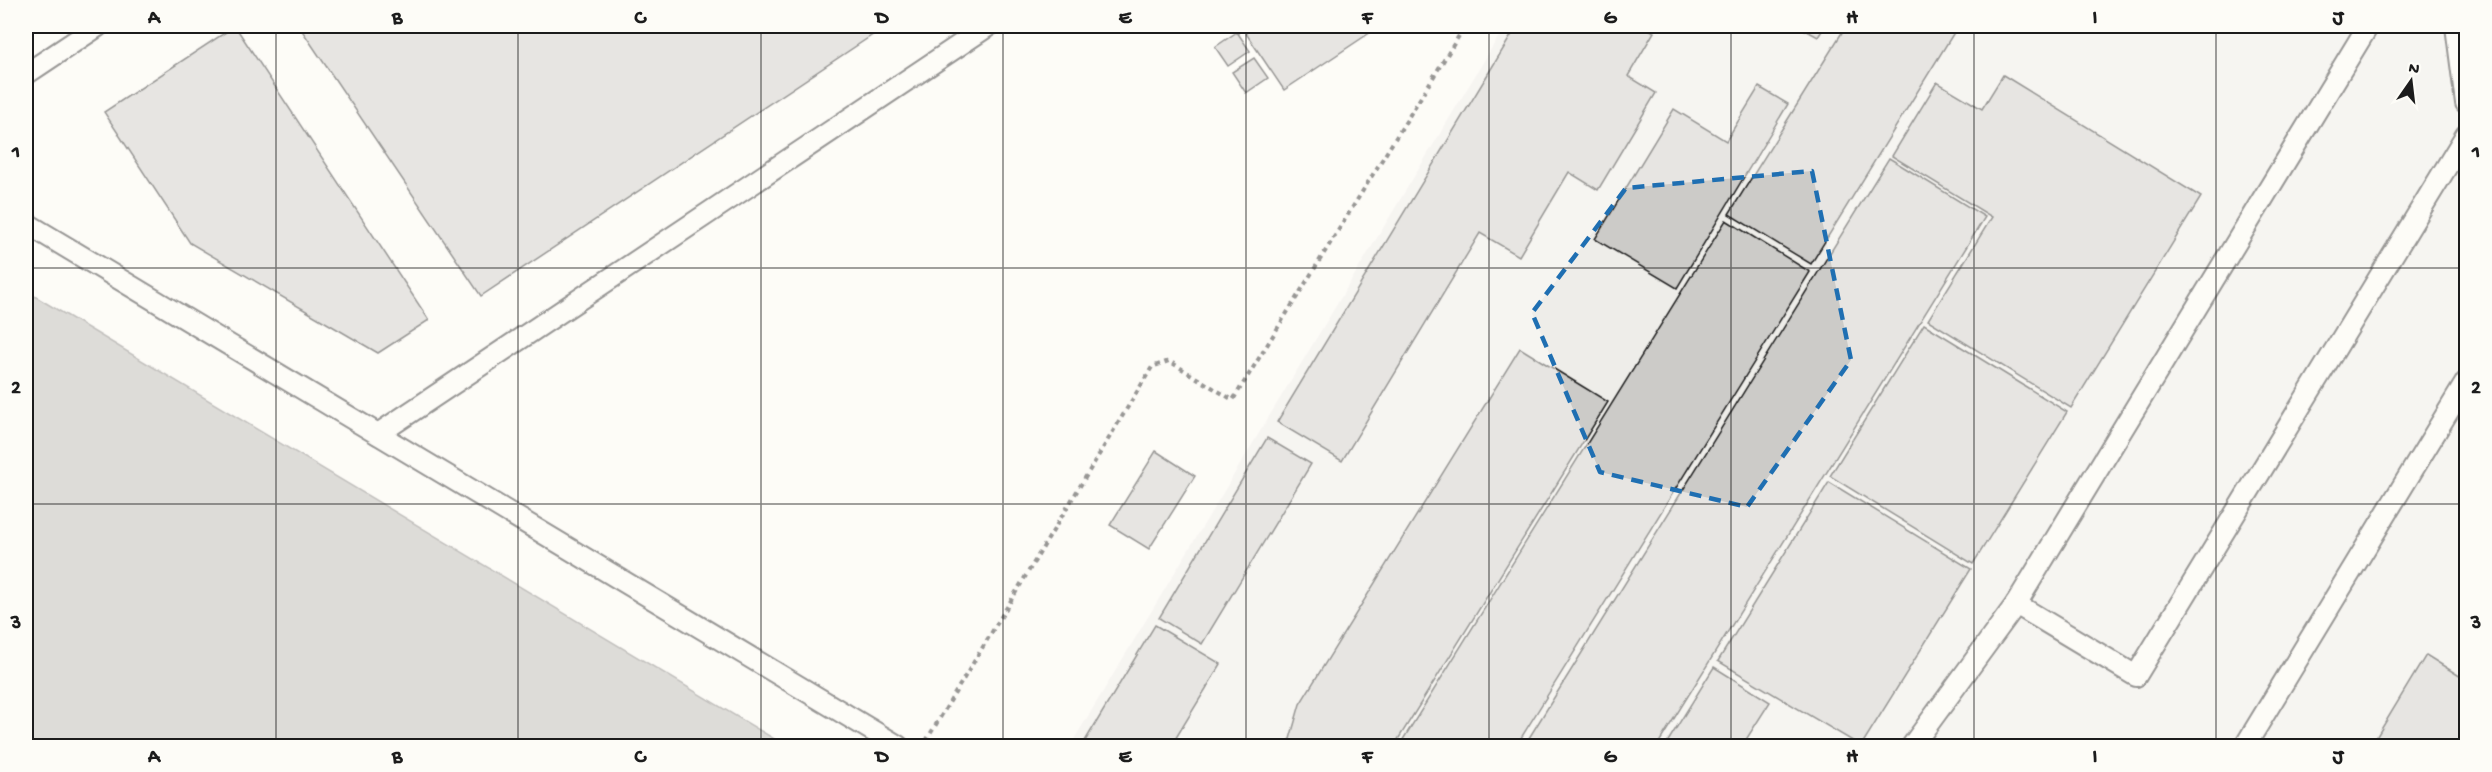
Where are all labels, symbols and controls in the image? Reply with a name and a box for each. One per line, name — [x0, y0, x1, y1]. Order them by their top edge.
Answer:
text: A — [147, 8, 162, 31]
text: B — [391, 8, 403, 31]
text: C — [634, 8, 648, 31]
text: D — [873, 8, 889, 31]
text: E — [1119, 8, 1133, 31]
text: F — [1361, 8, 1374, 31]
text: G — [1604, 8, 1618, 31]
text: H — [1846, 8, 1858, 31]
text: I — [2093, 8, 2098, 31]
text: J — [2332, 8, 2345, 31]
north arrow — [2381, 51, 2441, 111]
text: N — [2406, 59, 2422, 80]
text: 1 — [11, 142, 20, 165]
text: 1 — [2471, 142, 2480, 165]
text: 2 — [11, 378, 21, 401]
text: 2 — [2471, 378, 2481, 401]
text: 3 — [10, 613, 21, 636]
text: 3 — [2470, 613, 2481, 636]
text: A — [147, 747, 162, 770]
text: B — [391, 747, 403, 770]
text: C — [634, 747, 648, 770]
text: D — [873, 747, 889, 770]
text: E — [1119, 747, 1133, 770]
text: F — [1361, 747, 1374, 770]
text: G — [1604, 747, 1618, 770]
text: H — [1846, 747, 1858, 770]
text: I — [2093, 747, 2098, 770]
text: J — [2332, 747, 2345, 770]

